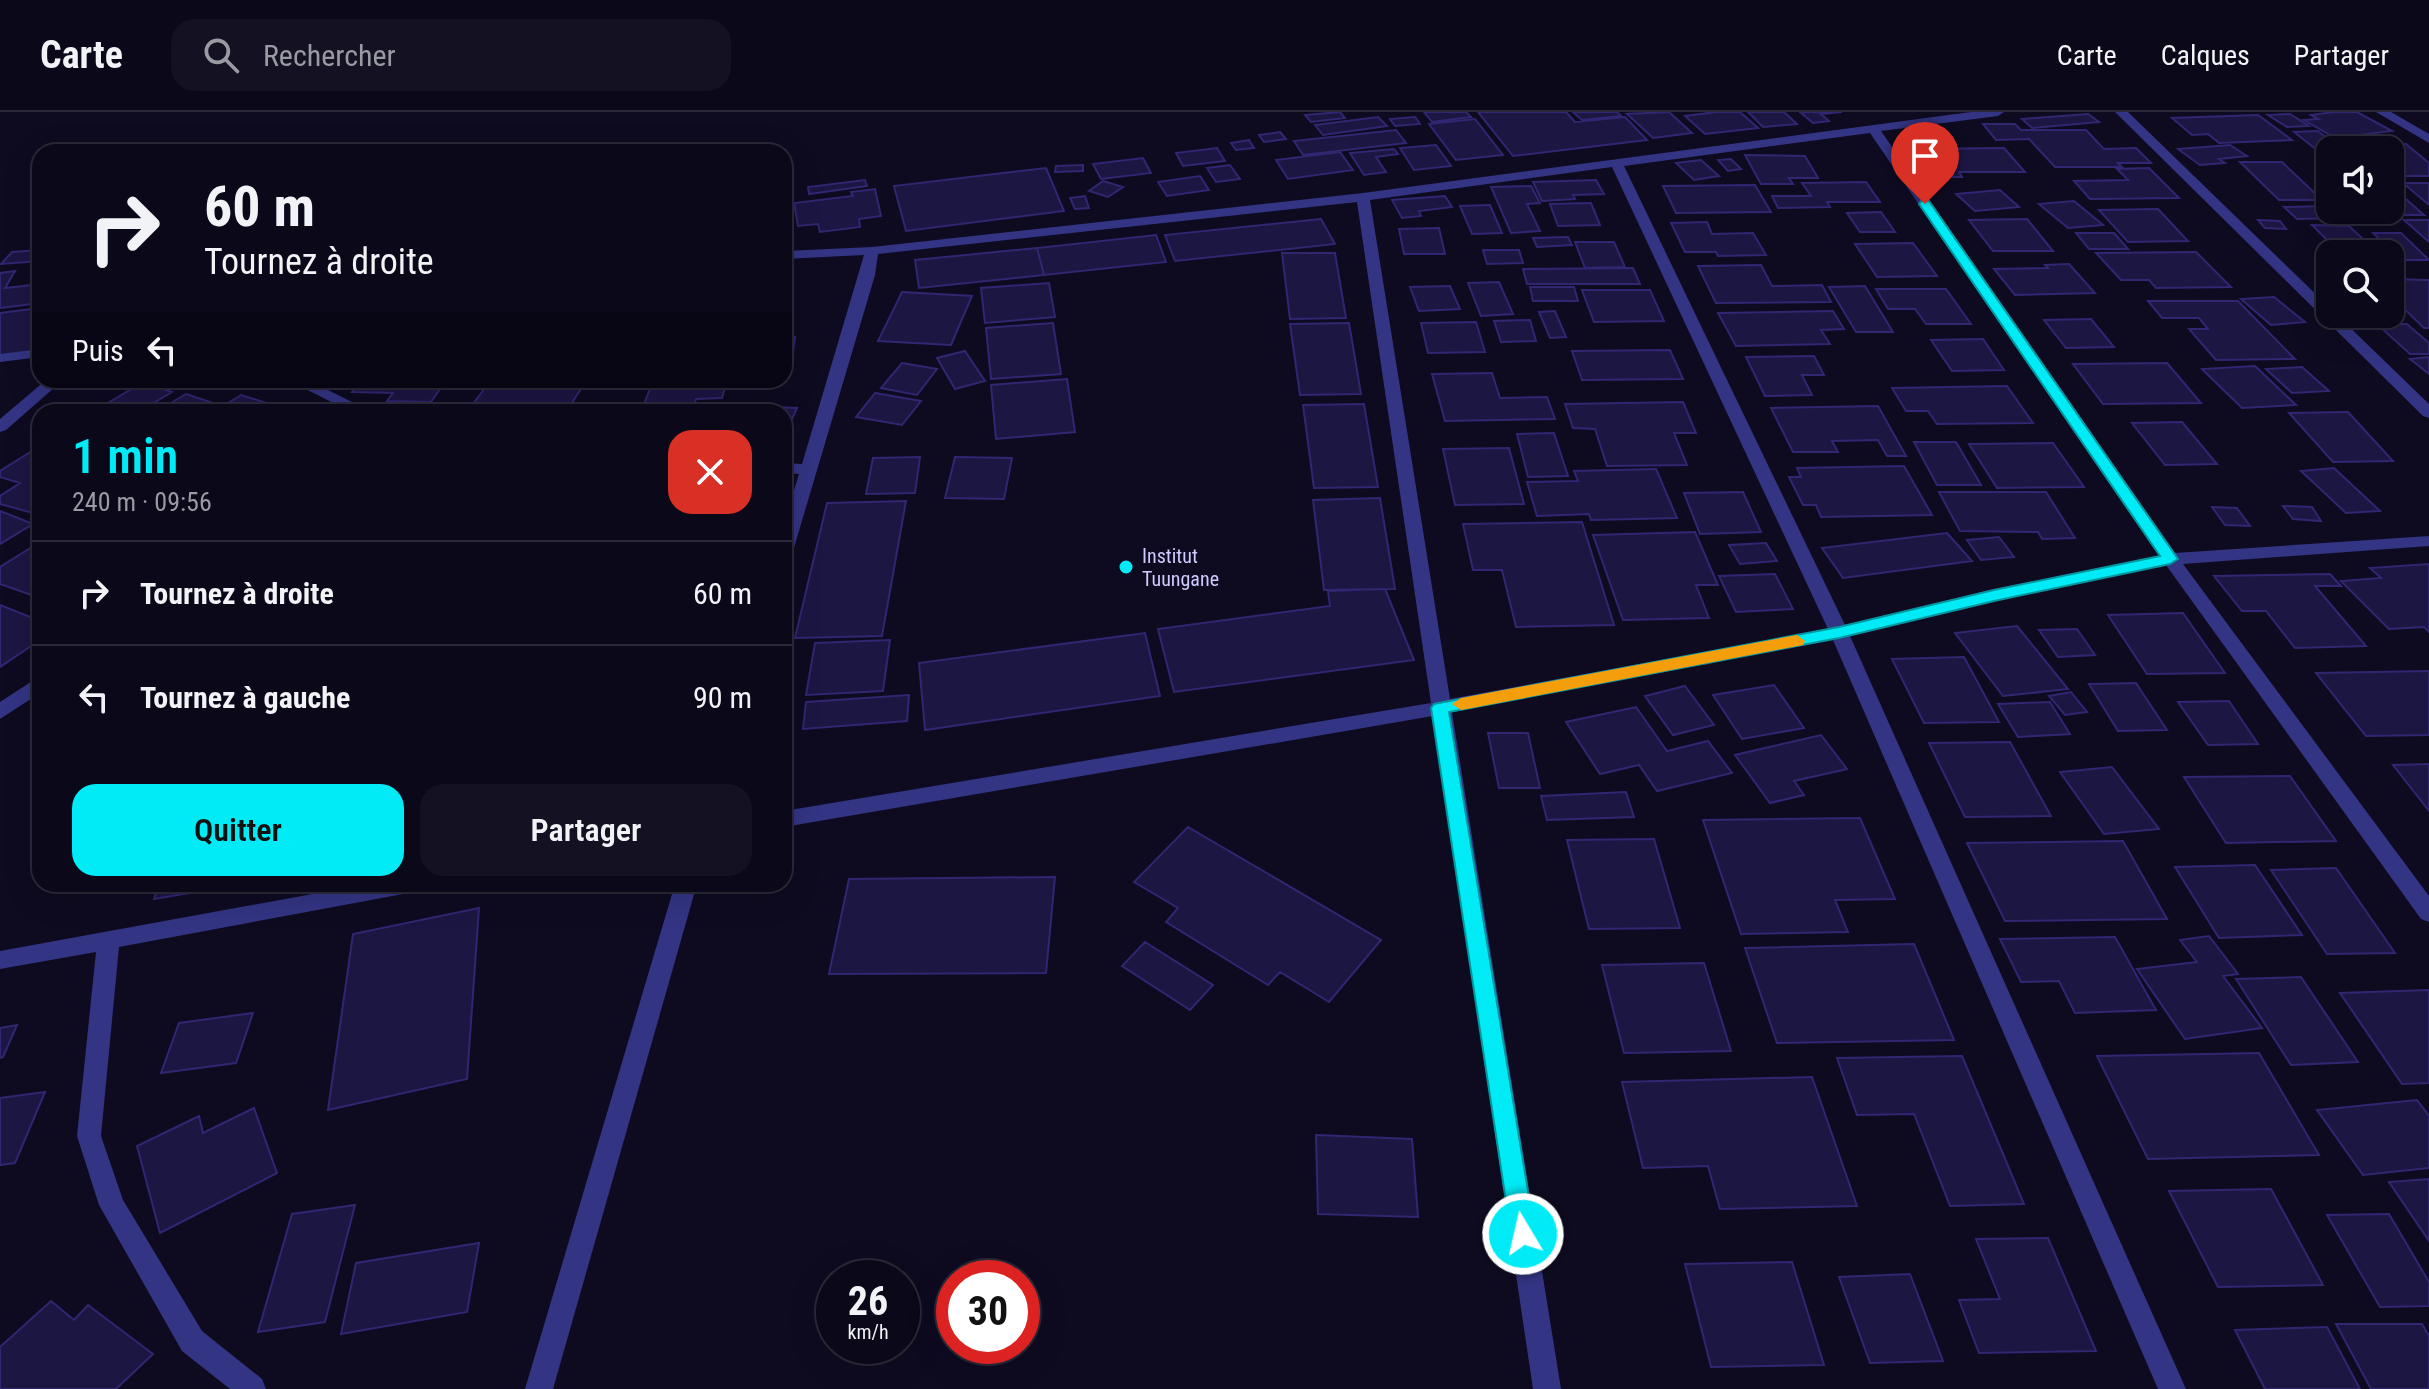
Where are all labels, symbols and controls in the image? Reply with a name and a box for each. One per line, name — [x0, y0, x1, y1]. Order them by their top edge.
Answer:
search box — [171, 19, 731, 91]
text: Carte — [40, 33, 123, 77]
icon: search — [199, 33, 243, 77]
text: Rechercher — [263, 38, 396, 73]
text: Carte — [2057, 39, 2117, 72]
text: Calques — [2161, 39, 2250, 72]
text: Partager — [2294, 39, 2389, 72]
pin — [1891, 122, 1959, 204]
icon: arrive — [1903, 134, 1947, 178]
map controls — [2316, 136, 2404, 328]
button: sound — [2316, 136, 2404, 224]
text: 60 m — [204, 174, 315, 240]
icon: right — [72, 176, 176, 280]
button: search — [2316, 240, 2404, 328]
text: Tournez à droite — [204, 241, 434, 283]
icon: left — [140, 328, 184, 372]
text: Puis — [72, 333, 124, 368]
text: 1 min — [72, 428, 178, 485]
button: close — [668, 430, 752, 514]
text: 240 m · 09:56 — [72, 487, 212, 517]
place label: Institut Tuungane — [1142, 544, 1219, 591]
marker: Institut Tuungane — [1117, 558, 1135, 576]
icon: right — [72, 571, 116, 615]
text: Tournez à droite — [140, 576, 334, 611]
text: 60 m — [693, 576, 752, 611]
icon: left — [72, 675, 116, 719]
text: Tournez à gauche — [140, 680, 350, 715]
text: 90 m — [693, 680, 752, 715]
button: Quitter — [72, 784, 404, 876]
button: Partager — [420, 784, 752, 876]
position arrow — [1481, 1192, 1565, 1276]
speed limit sign: 30 — [936, 1260, 1040, 1364]
text: 26 — [848, 1278, 888, 1325]
text: km/h — [847, 1320, 889, 1344]

